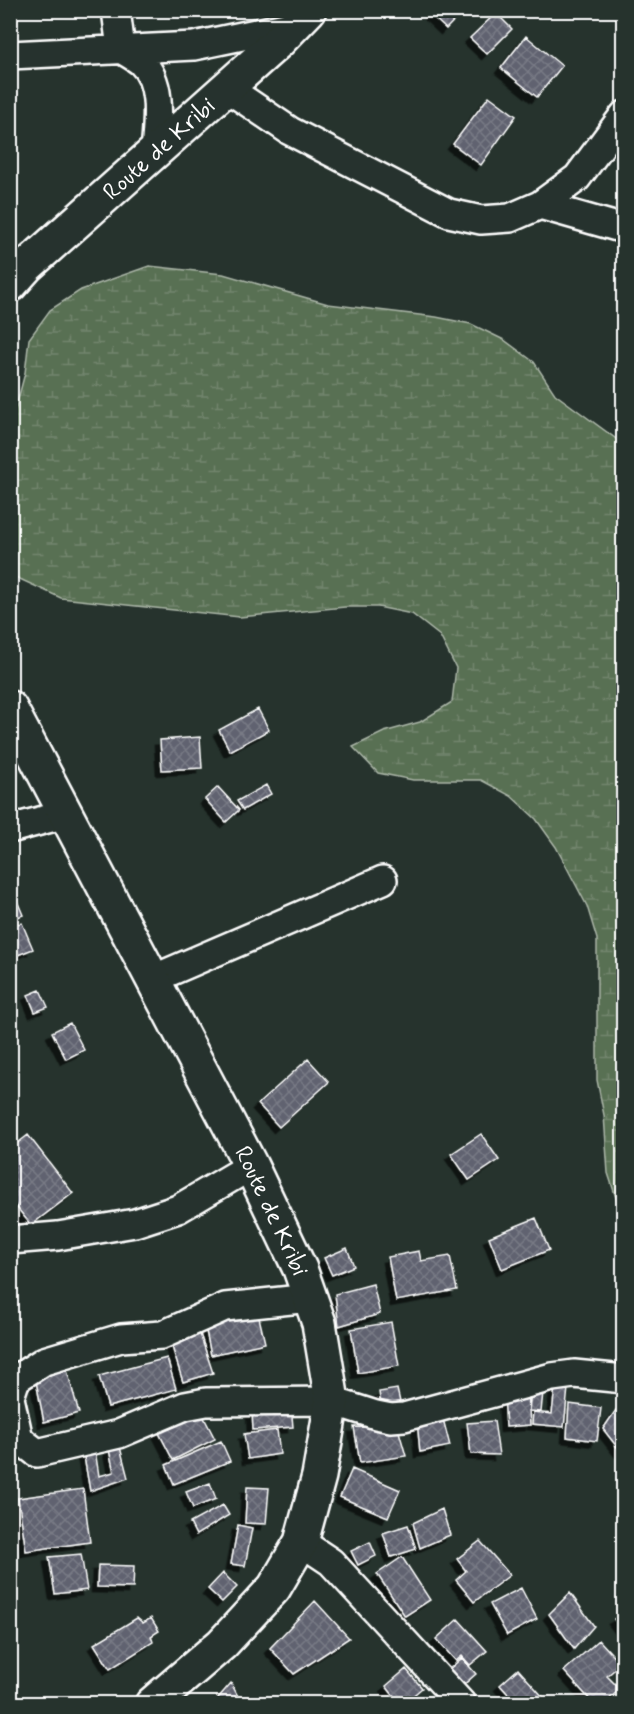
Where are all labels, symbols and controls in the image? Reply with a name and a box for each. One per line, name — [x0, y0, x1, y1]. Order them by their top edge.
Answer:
street label: Route de Kribi — [97, 91, 222, 208]
street label: Route de Kribi — [226, 1141, 315, 1280]

